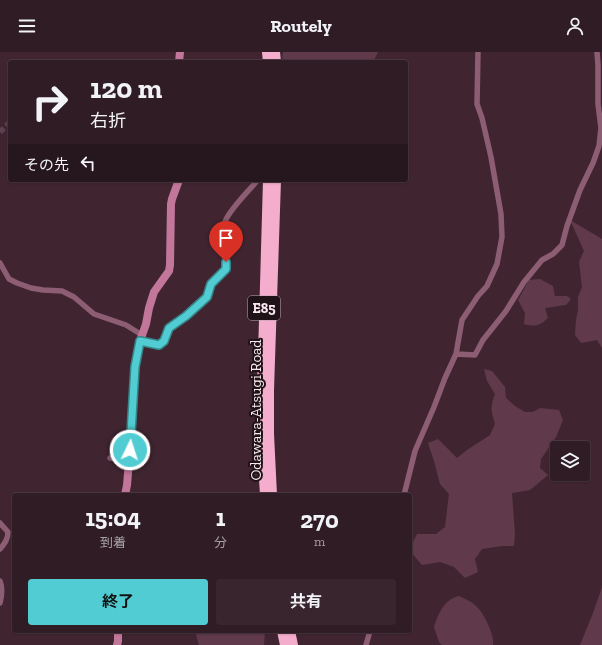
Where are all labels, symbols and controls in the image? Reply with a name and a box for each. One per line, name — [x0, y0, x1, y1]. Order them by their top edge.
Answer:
icon: menu — [16, 15, 38, 37]
text: Routely — [270, 15, 332, 37]
icon: person — [564, 15, 586, 37]
text: 120 m — [90, 72, 162, 105]
icon: right — [24, 76, 76, 128]
text: 右折 — [90, 110, 126, 132]
icon: left — [77, 152, 99, 174]
text: その先 — [24, 156, 69, 174]
pin — [209, 221, 243, 262]
icon: arrive — [215, 227, 237, 249]
road number: E85 — [248, 296, 280, 320]
street label: Odawara-Atsugi Road — [247, 339, 265, 481]
position arrow — [109, 429, 151, 471]
map controls — [550, 441, 590, 481]
button: layers — [550, 441, 590, 481]
text: 15:04 — [85, 503, 141, 532]
text: 1 — [216, 503, 225, 532]
text: 270 — [300, 505, 339, 534]
text: m — [314, 534, 325, 549]
text: 到着 — [100, 535, 126, 550]
text: 分 — [214, 535, 227, 550]
button: 終了 — [28, 579, 208, 625]
button: 共有 — [216, 579, 396, 625]

